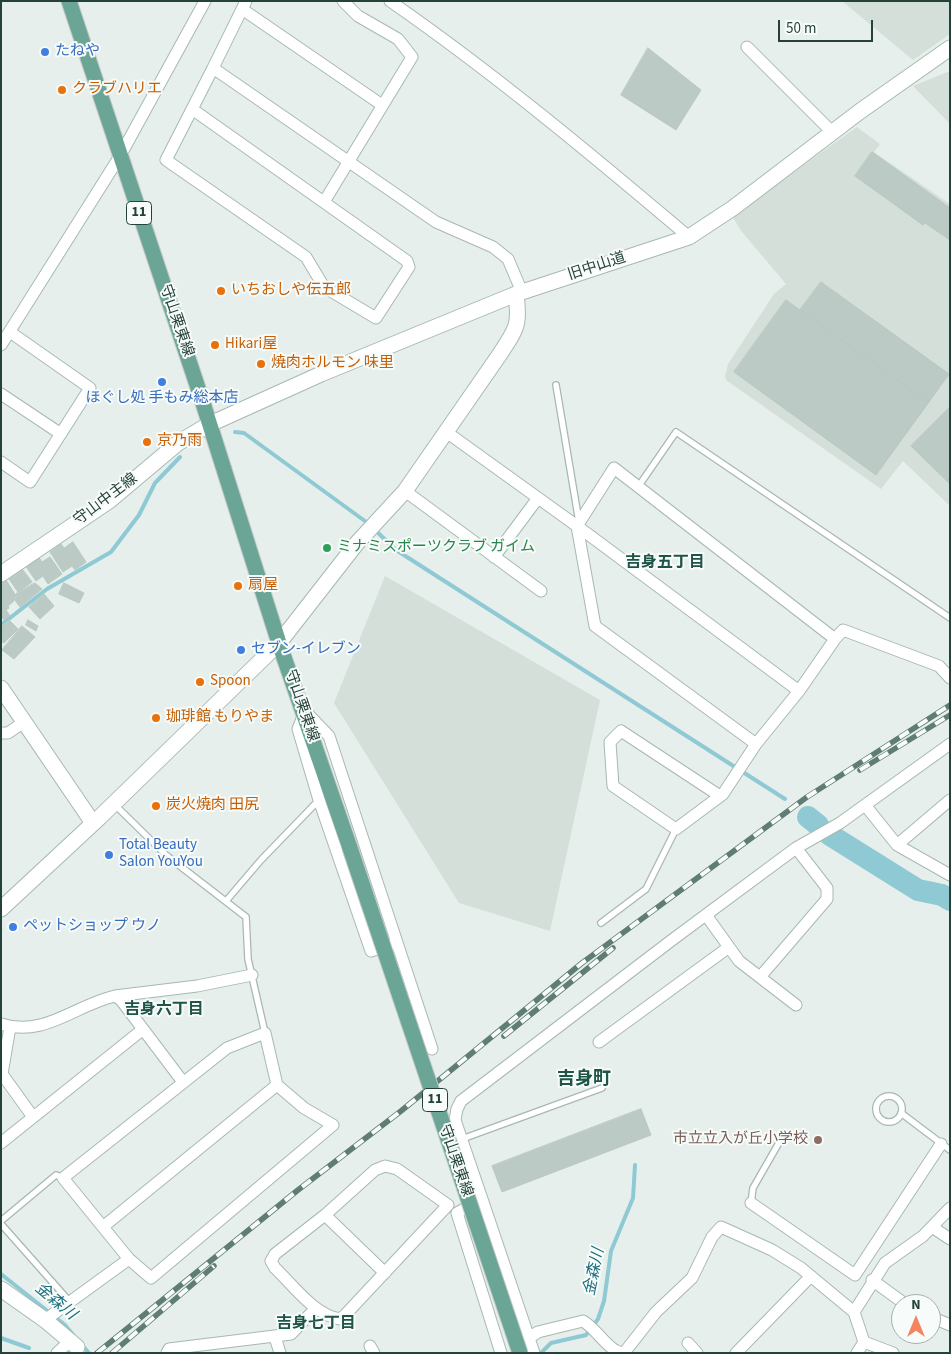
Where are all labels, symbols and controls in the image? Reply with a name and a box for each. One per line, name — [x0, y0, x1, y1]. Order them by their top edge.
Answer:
scale bar — [781, 10, 876, 42]
text: 50 m — [786, 18, 816, 39]
place label: たねや — [55, 43, 100, 61]
marker: たねや — [39, 46, 51, 58]
place label: クラブハリエ — [72, 81, 162, 99]
marker: クラブハリエ — [56, 84, 68, 96]
road number: 11 — [126, 202, 152, 224]
street label: 旧中山道 — [566, 249, 628, 285]
place label: いちおしや伝五郎 — [231, 282, 351, 300]
street label: 守山栗東線 — [155, 283, 197, 359]
marker: いちおしや伝五郎 — [215, 285, 227, 297]
place label: Hikari屋 — [225, 336, 277, 354]
marker: Hikari屋 — [209, 339, 221, 351]
place label: 焼肉ホルモン 味里 — [271, 355, 394, 373]
marker: 焼肉ホルモン 味里 — [255, 358, 267, 370]
marker: ほぐし処 手もみ総本店 — [156, 376, 168, 388]
place label: ほぐし処 手もみ総本店 — [86, 390, 238, 408]
place label: 京乃雨 — [157, 433, 202, 451]
marker: 京乃雨 — [141, 436, 153, 448]
street label: 守山中主線 — [71, 470, 141, 530]
place label: ミナミスポーツクラブ ガイム — [337, 539, 535, 557]
marker: ミナミスポーツクラブ ガイム — [321, 542, 333, 554]
district label: 吉身五丁目 — [625, 553, 705, 573]
place label: 扇屋 — [248, 577, 278, 595]
marker: 扇屋 — [232, 580, 244, 592]
place label: セブン-イレブン — [251, 641, 361, 659]
marker: セブン-イレブン — [235, 644, 247, 656]
street label: 守山栗東線 — [280, 668, 322, 744]
place label: Spoon — [210, 673, 251, 691]
marker: Spoon — [194, 676, 206, 688]
place label: 珈琲館 もりやま — [166, 709, 274, 727]
marker: 珈琲館 もりやま — [150, 712, 162, 724]
place label: 炭火焼肉 田尻 — [166, 797, 259, 815]
marker: 炭火焼肉 田尻 — [150, 800, 162, 812]
place label: Total Beauty Salon YouYou — [119, 837, 203, 872]
marker: Total Beauty Salon YouYou — [103, 849, 115, 861]
place label: ペットショップ ウノ — [23, 918, 161, 936]
marker: ペットショップ ウノ — [7, 921, 19, 933]
district label: 吉身六丁目 — [124, 1000, 204, 1020]
district label: 吉身町 — [557, 1069, 611, 1091]
road number: 11 — [422, 1088, 448, 1112]
street label: 守山栗東線 — [434, 1123, 476, 1199]
place label: 市立立入が丘小学校 — [673, 1131, 808, 1149]
marker: 市立立入が丘小学校 — [812, 1134, 824, 1146]
water label: 金森川 — [581, 1247, 609, 1297]
water label: 金森川 — [30, 1279, 80, 1325]
north arrow — [891, 1294, 941, 1344]
text: N — [911, 1295, 921, 1315]
district label: 吉身七丁目 — [276, 1314, 356, 1334]

